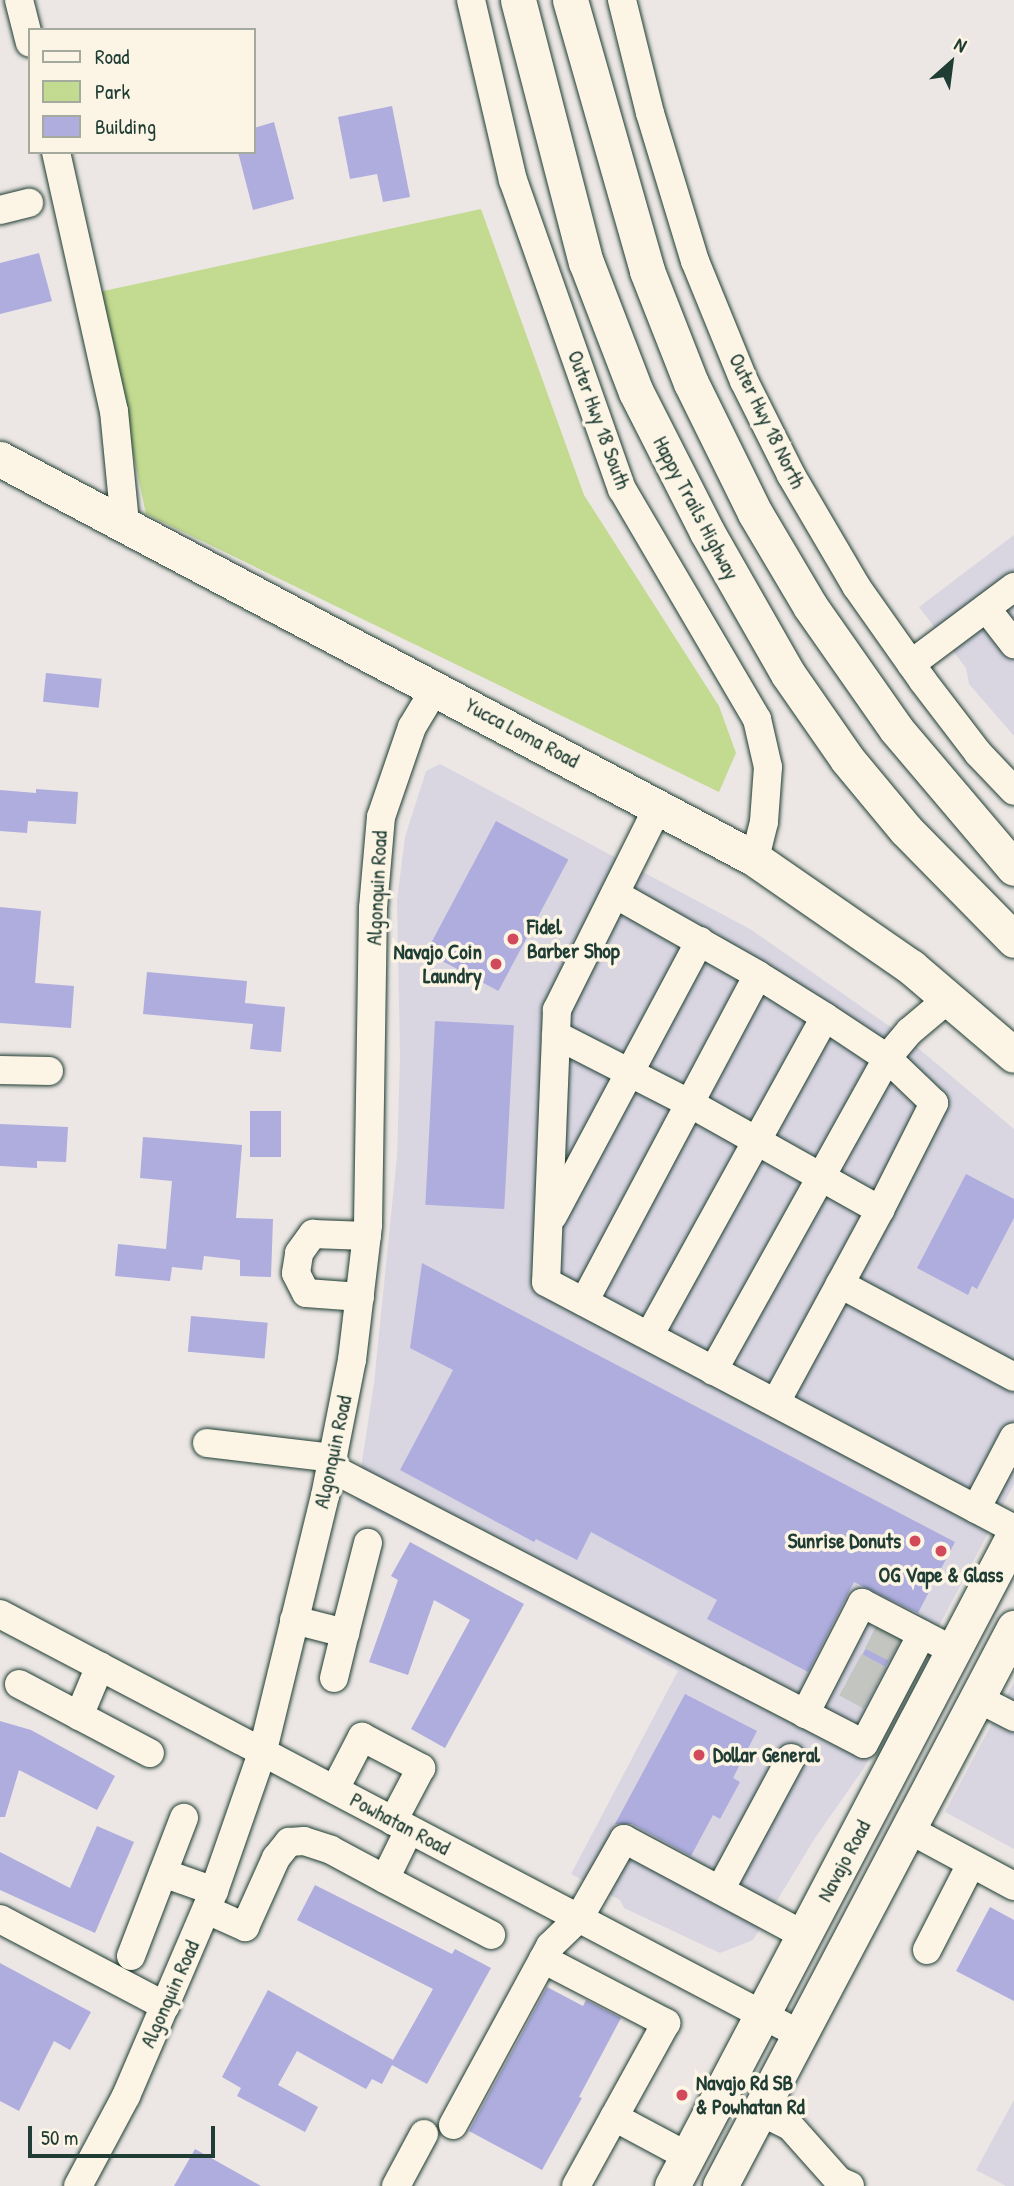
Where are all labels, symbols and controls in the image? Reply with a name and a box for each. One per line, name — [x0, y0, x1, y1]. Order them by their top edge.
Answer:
legend — [28, 28, 256, 154]
north arrow — [916, 28, 986, 98]
text: N — [950, 31, 971, 58]
text: Road — [95, 42, 129, 71]
text: Park — [95, 77, 130, 106]
text: Building — [95, 112, 156, 141]
street label: Outer Hwy 18 South — [562, 347, 636, 493]
street label: Outer Hwy 18 North — [723, 349, 811, 493]
street label: Happy Trails Highway — [648, 432, 744, 584]
street label: Yucca Loma Road — [461, 693, 583, 773]
street label: Algonquin Road — [361, 830, 393, 946]
place label: Fidel Barber Shop — [527, 914, 620, 964]
marker: Fidel Barber Shop — [505, 931, 521, 947]
place label: Navajo Coin Laundry — [394, 939, 482, 989]
marker: Navajo Coin Laundry — [488, 956, 504, 972]
street label: Algonquin Road — [309, 1393, 357, 1511]
place label: Sunrise Donuts — [788, 1528, 901, 1554]
marker: Sunrise Donuts — [907, 1533, 923, 1549]
marker: OG Vape & Glass — [933, 1543, 949, 1559]
place label: OG Vape & Glass — [879, 1562, 1003, 1588]
place label: Dollar General — [713, 1742, 820, 1768]
marker: Dollar General — [691, 1747, 707, 1763]
street label: Powhatan Road — [346, 1787, 454, 1861]
street label: Navajo Road — [812, 1816, 876, 1906]
street label: Algonquin Road — [135, 1936, 205, 2052]
place label: Navajo Rd SB & Powhatan Rd — [696, 2070, 805, 2120]
marker: Navajo Rd SB & Powhatan Rd — [674, 2087, 690, 2103]
scale bar — [32, 2112, 219, 2156]
text: 50 m — [41, 2123, 78, 2152]

